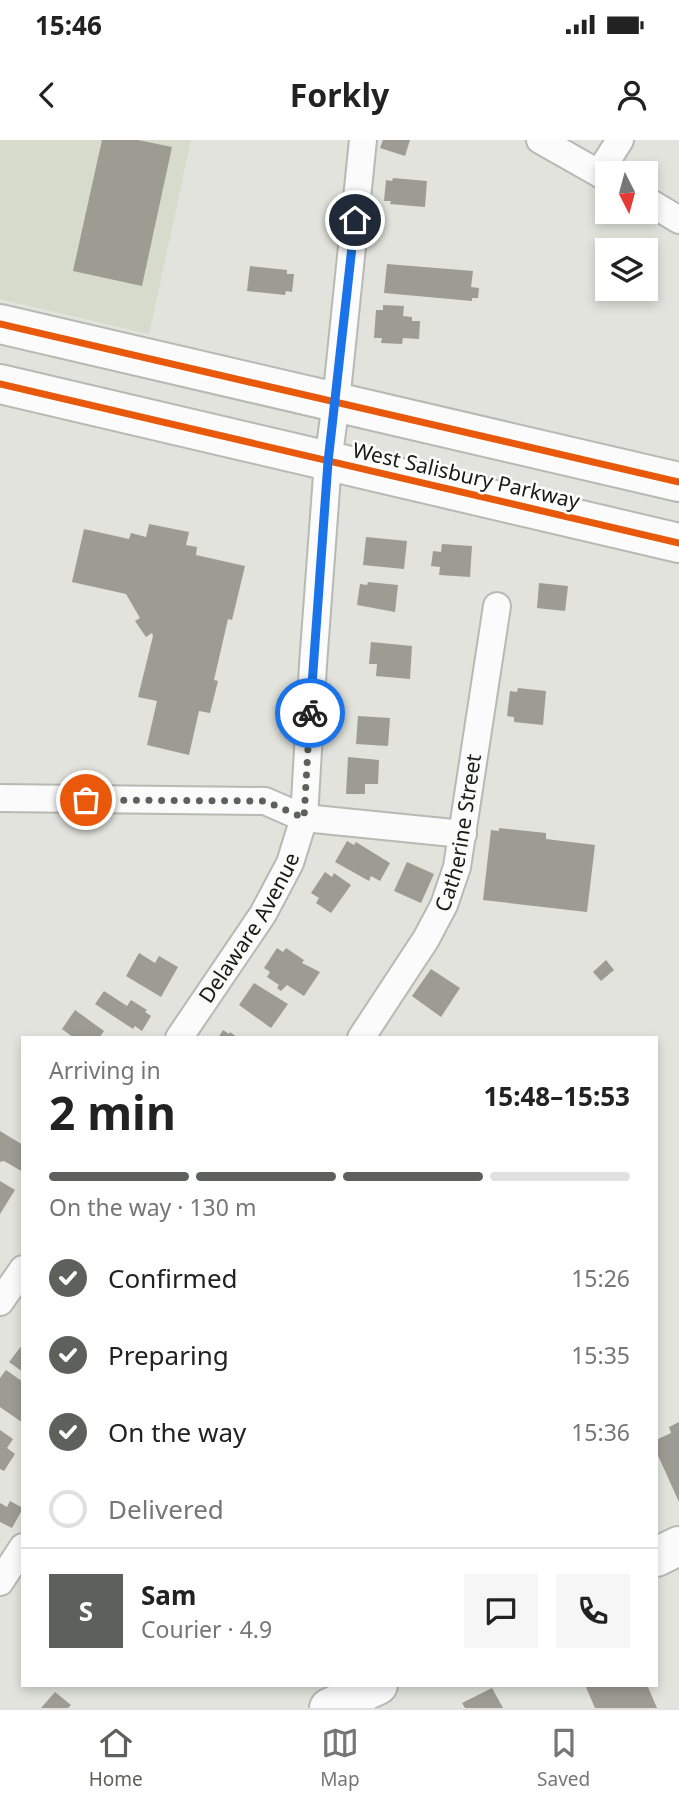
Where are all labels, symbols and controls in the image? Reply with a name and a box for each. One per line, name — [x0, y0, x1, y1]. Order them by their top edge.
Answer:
text: 15:46 — [35, 7, 102, 43]
text: Forkly — [290, 73, 389, 116]
icon: back — [28, 76, 66, 114]
icon: person — [613, 76, 651, 114]
north arrow — [595, 161, 658, 224]
map controls — [595, 161, 658, 301]
pin — [325, 190, 385, 250]
icon: home — [336, 201, 374, 239]
button: layers — [595, 238, 658, 301]
street label: West Salisbury Parkway — [350, 435, 583, 515]
courier — [275, 678, 345, 748]
icon: bike — [291, 694, 329, 732]
street label: Catherine Street — [428, 751, 487, 915]
pin — [56, 770, 116, 830]
icon: bag — [67, 781, 105, 819]
street label: Delaware Avenue — [192, 849, 305, 1008]
text: Arriving in — [49, 1054, 161, 1086]
text: 15:48–15:53 — [483, 1078, 630, 1114]
text: 2 min — [49, 1081, 176, 1143]
text: On the way · 130 m — [49, 1191, 256, 1223]
icon: check — [49, 1259, 87, 1297]
text: Confirmed — [108, 1260, 238, 1296]
text: 15:26 — [571, 1262, 630, 1294]
icon: check — [49, 1336, 87, 1374]
text: Preparing — [108, 1337, 229, 1373]
text: 15:35 — [571, 1339, 630, 1371]
icon: check — [49, 1413, 87, 1451]
text: On the way — [108, 1414, 246, 1450]
text: 15:36 — [571, 1416, 630, 1448]
text: Delivered — [108, 1491, 224, 1527]
button: chat — [464, 1574, 538, 1648]
button: phone — [556, 1574, 630, 1648]
text: Sam — [141, 1577, 196, 1613]
text: S — [79, 1593, 93, 1629]
text: Courier · 4.9 — [141, 1613, 272, 1645]
tab: Home — [89, 1724, 143, 1792]
tab: Map — [320, 1724, 360, 1792]
tab: Saved — [537, 1724, 590, 1792]

